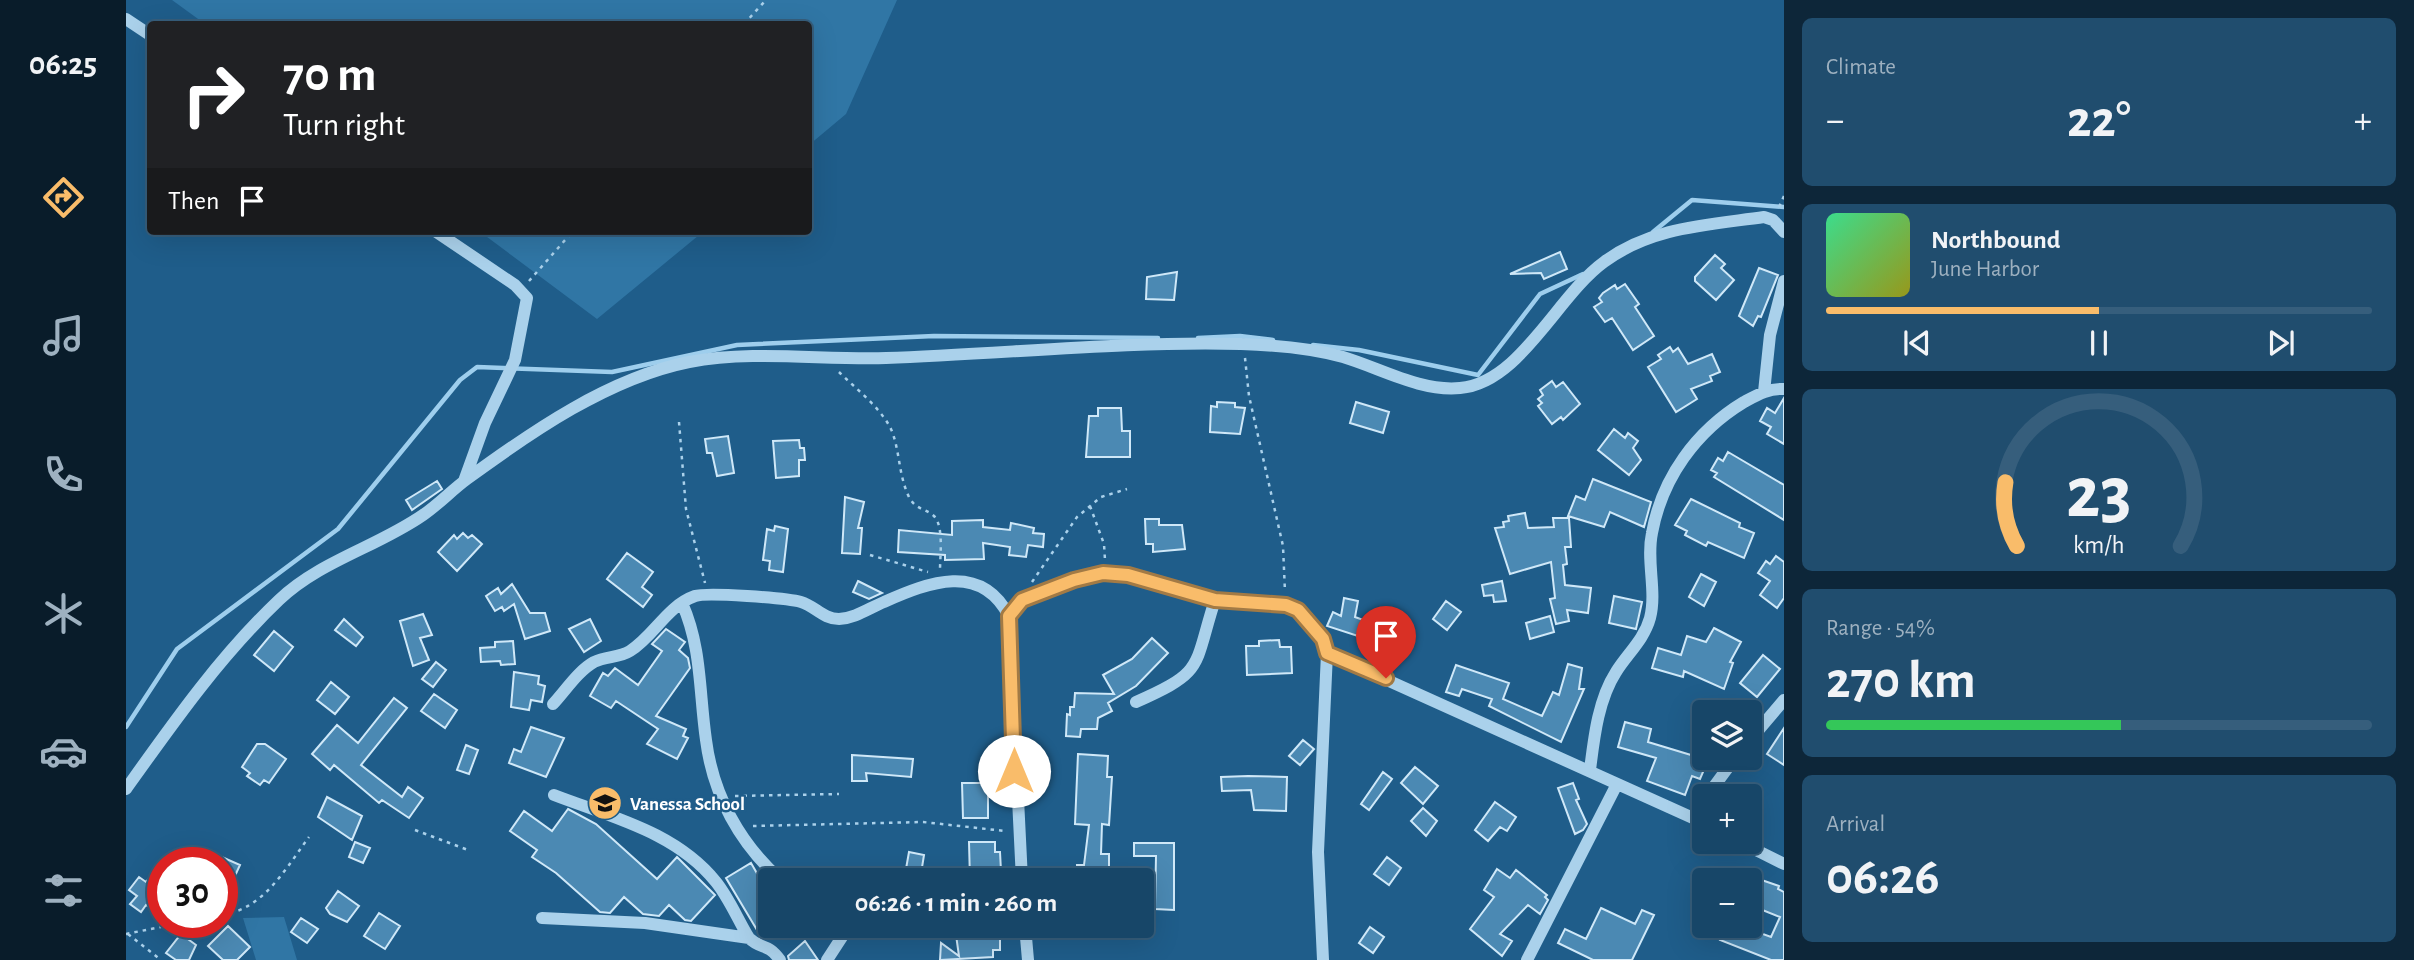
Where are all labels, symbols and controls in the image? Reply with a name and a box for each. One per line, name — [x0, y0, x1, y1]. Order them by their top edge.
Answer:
text: 06:25 — [29, 48, 97, 80]
icon: right — [168, 49, 259, 140]
text: 70 m — [283, 51, 377, 100]
text: Climate — [1826, 56, 1896, 79]
text: 22° — [2067, 94, 2131, 146]
text: − — [1826, 102, 1844, 140]
text: + — [2354, 102, 2372, 140]
text: Turn right — [283, 109, 405, 141]
icon: directions — [39, 173, 88, 222]
icon: arrive — [233, 182, 271, 220]
text: Then — [168, 188, 219, 214]
text: Northbound — [1931, 227, 2060, 253]
text: June Harbor — [1931, 258, 2039, 281]
icon: music — [39, 311, 88, 360]
icon: previous — [1898, 324, 1936, 362]
icon: pause — [2080, 324, 2118, 362]
icon: next — [2262, 324, 2300, 362]
icon: phone — [39, 450, 88, 499]
text: 23 — [2066, 458, 2132, 531]
text: km/h — [2073, 533, 2125, 558]
icon: climate — [39, 589, 88, 638]
pin — [1356, 606, 1416, 678]
icon: arrive — [1367, 617, 1405, 655]
text: Range · 54% — [1826, 617, 1935, 640]
text: 270 km — [1826, 655, 1976, 707]
map controls — [1692, 700, 1762, 938]
button: layers — [1692, 700, 1762, 770]
icon: car — [39, 727, 88, 776]
position arrow — [977, 734, 1051, 808]
school or university icon: Vanessa School — [586, 784, 624, 822]
button: + — [1692, 784, 1762, 854]
place label: Vanessa School — [630, 795, 745, 814]
text: Arrival — [1826, 813, 1885, 836]
speed limit sign: 30 — [147, 847, 238, 938]
text: 06:26 — [1826, 851, 1940, 903]
icon: filters — [39, 866, 88, 915]
button: − — [1692, 868, 1762, 938]
text: 06:26 · 1 min · 260 m — [855, 890, 1057, 916]

